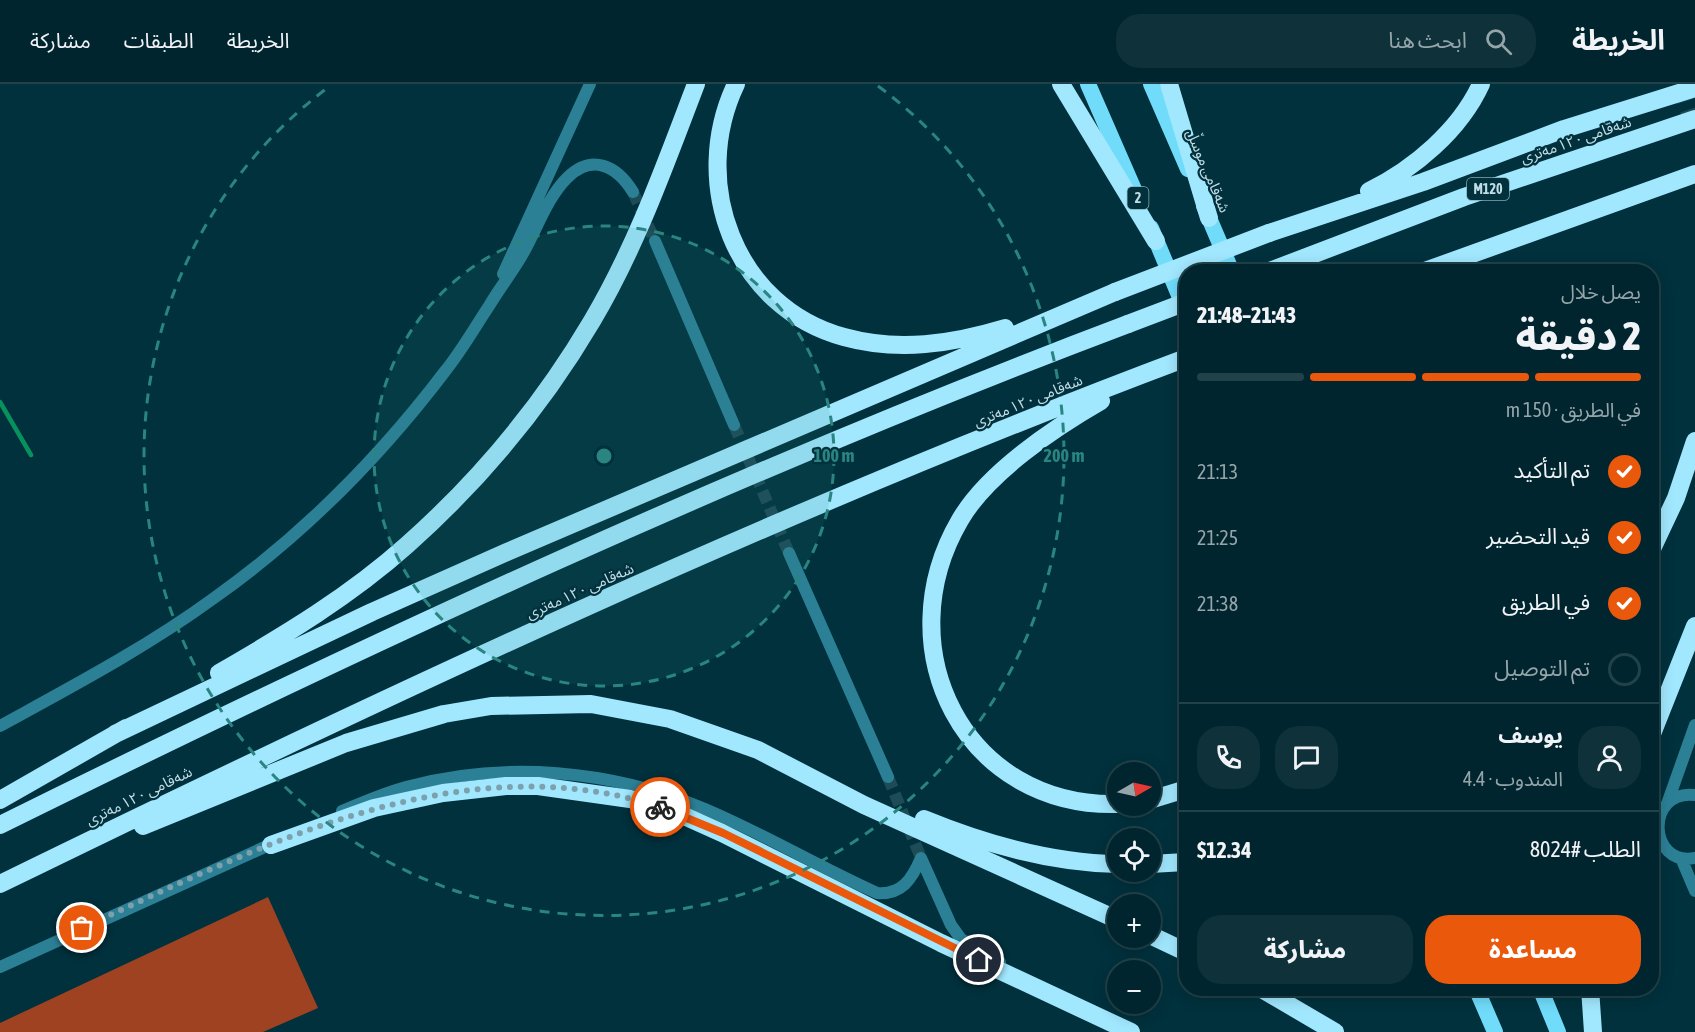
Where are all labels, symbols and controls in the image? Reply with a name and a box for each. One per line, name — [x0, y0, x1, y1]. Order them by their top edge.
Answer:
search box — [1116, 14, 1536, 68]
text: الخريطة — [1572, 24, 1665, 56]
icon: search — [1482, 25, 1515, 58]
text: ابحث هنا — [1388, 27, 1467, 53]
text: مشاركة — [30, 28, 91, 52]
text: الطبقات — [124, 28, 194, 52]
text: الخريطة — [227, 28, 290, 52]
street label: شەقامی ١٢٠ مەتری — [1518, 113, 1634, 167]
street label: شەقامی موسڵ — [1182, 126, 1236, 216]
road number: M120 — [1467, 178, 1509, 200]
road number: 2 — [1128, 187, 1148, 209]
text: يصل خلال — [1561, 280, 1641, 303]
text: 21:43–21:48 — [1197, 302, 1296, 328]
text: 2 دقيقة — [1515, 314, 1641, 358]
street label: شەقامی ١٢٠ مەتری — [971, 371, 1085, 431]
text: في الطريق · 150 m — [1506, 398, 1641, 421]
text: 100 m — [814, 445, 854, 466]
text: 200 m — [1044, 445, 1084, 466]
centre of rings — [594, 446, 614, 466]
icon: check — [1608, 455, 1641, 488]
text: تم التأكيد — [1514, 457, 1590, 483]
text: 21:13 — [1197, 460, 1238, 483]
icon: check — [1608, 521, 1641, 554]
text: قيد التحضير — [1486, 523, 1590, 549]
text: 21:25 — [1197, 526, 1238, 549]
street label: شەقامی ١٢٠ مەتری — [523, 559, 637, 623]
icon: check — [1608, 587, 1641, 620]
text: في الطريق — [1502, 589, 1590, 615]
text: 21:38 — [1197, 592, 1238, 615]
text: تم التوصيل — [1494, 655, 1590, 681]
text: يوسف — [1498, 722, 1563, 748]
button: phone — [1197, 726, 1260, 789]
button: chat — [1275, 726, 1338, 789]
button: person — [1578, 726, 1641, 789]
street label: شەقامی ١٢٠ مەتری — [83, 762, 195, 829]
north arrow — [1107, 762, 1161, 816]
map controls — [1107, 762, 1161, 1014]
text: المندوب · 4.4 — [1463, 767, 1563, 790]
courier — [630, 777, 690, 837]
icon: bike — [644, 791, 677, 824]
button: locate — [1107, 828, 1161, 882]
text: الطلب #8024 — [1530, 836, 1641, 862]
text: $12.34 — [1197, 837, 1252, 863]
button: + — [1107, 894, 1161, 948]
pin — [56, 902, 107, 953]
icon: bag — [65, 911, 98, 944]
button: مشاركة — [1197, 915, 1413, 984]
button: مساعدة — [1425, 915, 1641, 984]
pin — [953, 934, 1004, 985]
icon: home — [962, 943, 995, 976]
button: − — [1107, 960, 1161, 1014]

